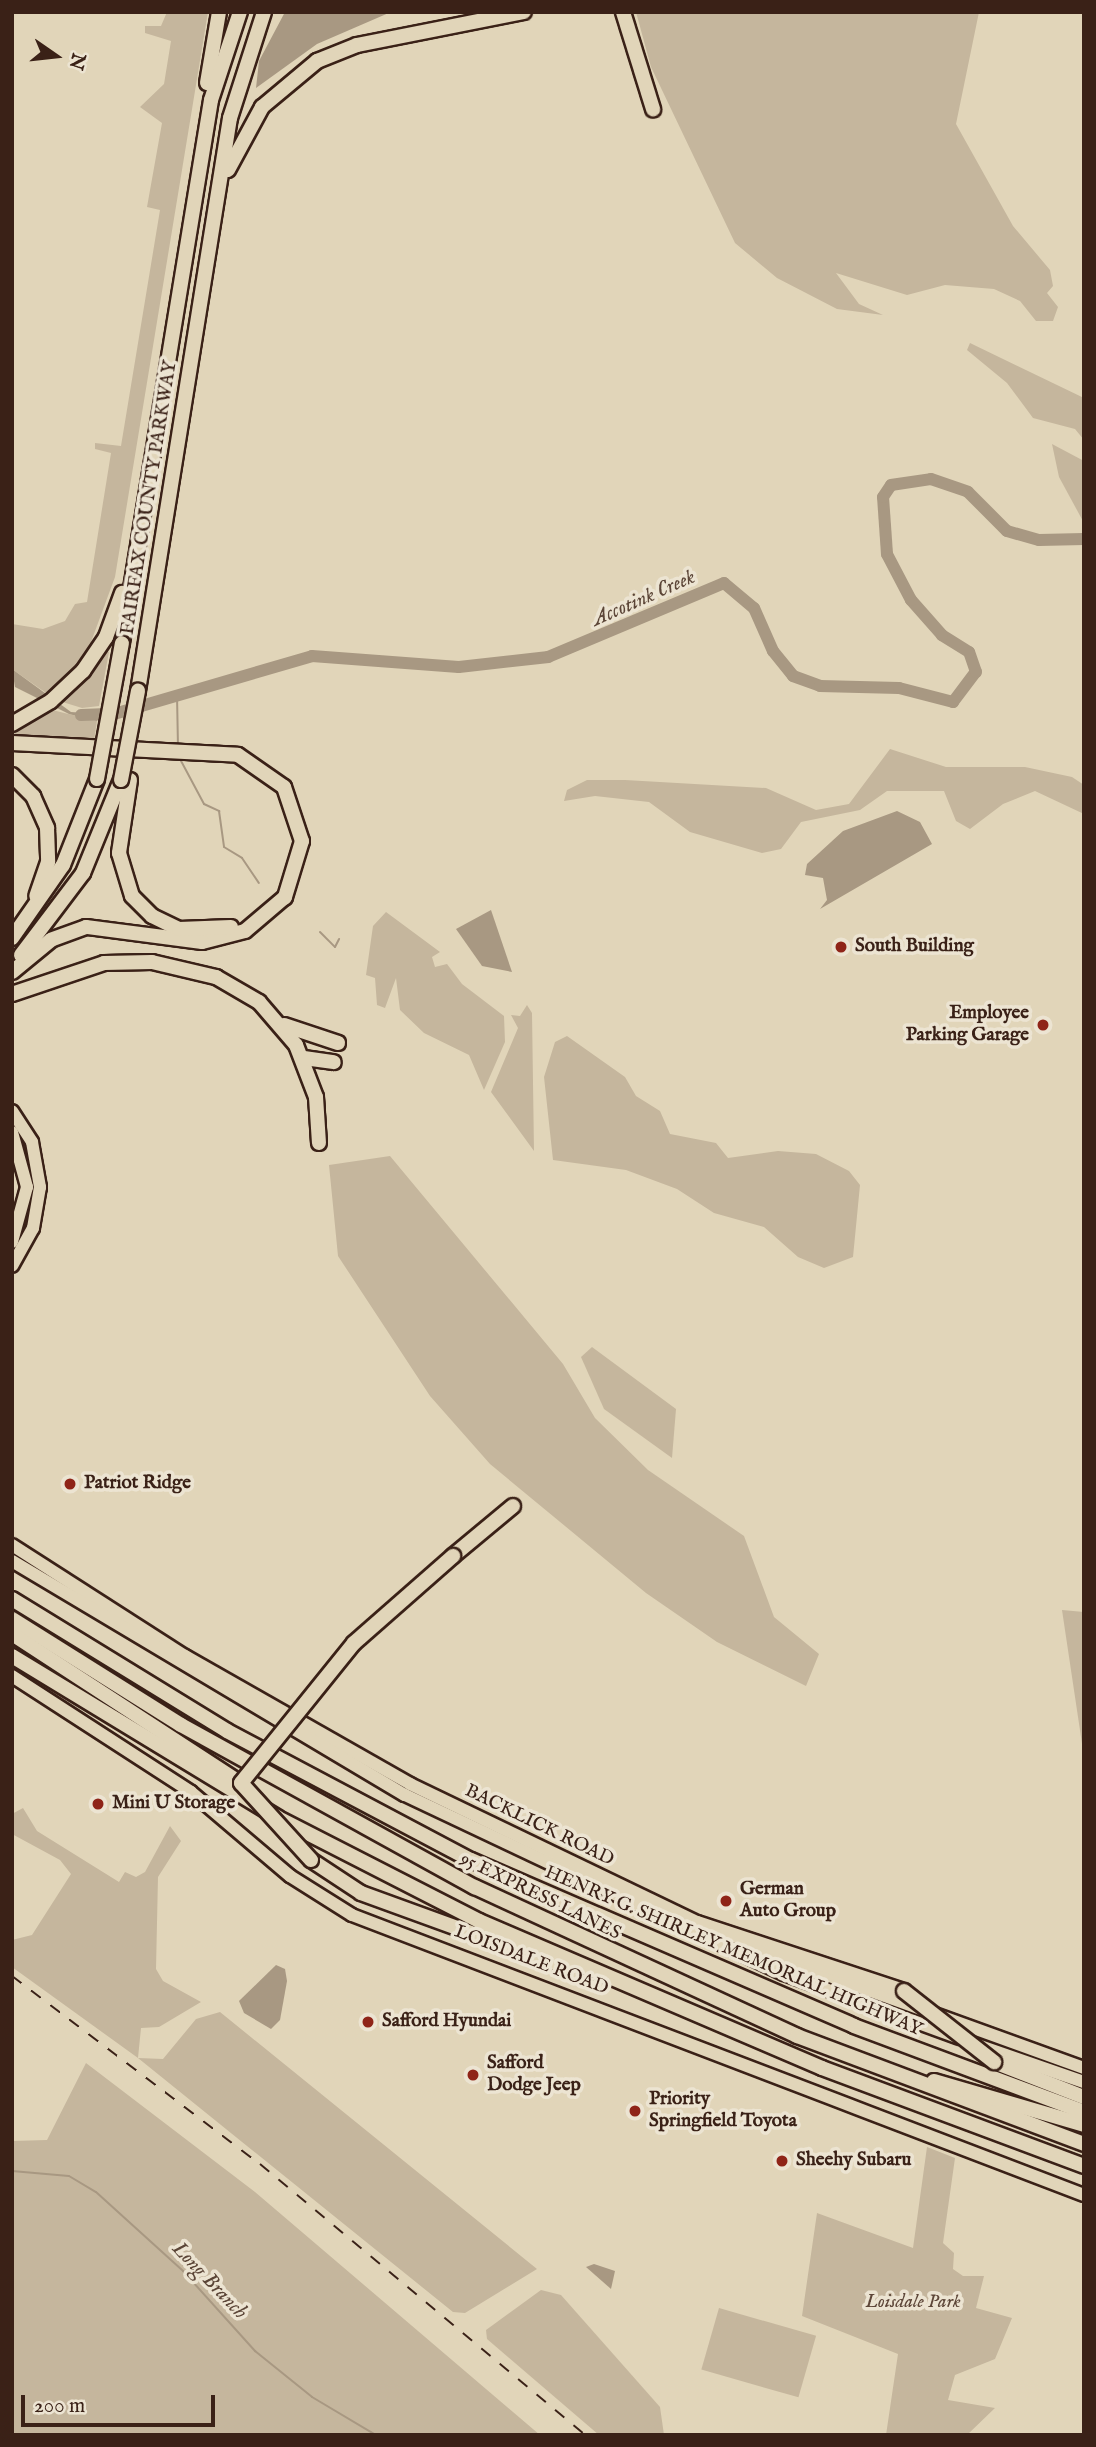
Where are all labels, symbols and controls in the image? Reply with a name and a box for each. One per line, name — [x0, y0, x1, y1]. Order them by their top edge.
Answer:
north arrow — [21, 21, 91, 91]
text: N — [63, 50, 90, 72]
street label: FAIRFAX COUNTY PARKWAY — [117, 359, 183, 637]
water label: Accotink Creek — [589, 565, 699, 633]
place label: South Building — [855, 936, 974, 958]
marker: South Building — [833, 939, 849, 955]
place label: Employee Parking Garage — [906, 1003, 1029, 1047]
marker: Employee Parking Garage — [1035, 1017, 1051, 1033]
place label: Patriot Ridge — [84, 1473, 191, 1495]
marker: Patriot Ridge — [62, 1476, 78, 1492]
street label: BACKLICK ROAD — [461, 1780, 617, 1872]
place label: Mini U Storage — [112, 1793, 235, 1815]
marker: Mini U Storage — [90, 1796, 106, 1812]
street label: 95 EXPRESS LANES — [456, 1848, 624, 1946]
street label: HENRY G. SHIRLEY MEMORIAL HIGHWAY — [541, 1862, 925, 2042]
place label: German Auto Group — [740, 1879, 836, 1923]
marker: German Auto Group — [718, 1893, 734, 1909]
street label: LOISDALE ROAD — [451, 1921, 611, 2001]
place label: Safford Hyundai — [382, 2011, 511, 2033]
marker: Safford Hyundai — [360, 2014, 376, 2030]
place label: Safford Dodge Jeep — [487, 2053, 581, 2097]
marker: Safford Dodge Jeep — [465, 2067, 481, 2083]
place label: Priority Springfield Toyota — [649, 2089, 797, 2133]
marker: Priority Springfield Toyota — [627, 2103, 643, 2119]
place label: Sheehy Subaru — [796, 2150, 911, 2172]
marker: Sheehy Subaru — [774, 2153, 790, 2169]
water label: Long Branch — [166, 2237, 252, 2325]
park label: Loisdale Park — [865, 2292, 961, 2314]
scale bar — [24, 2380, 219, 2424]
text: 200 m — [34, 2393, 85, 2420]

